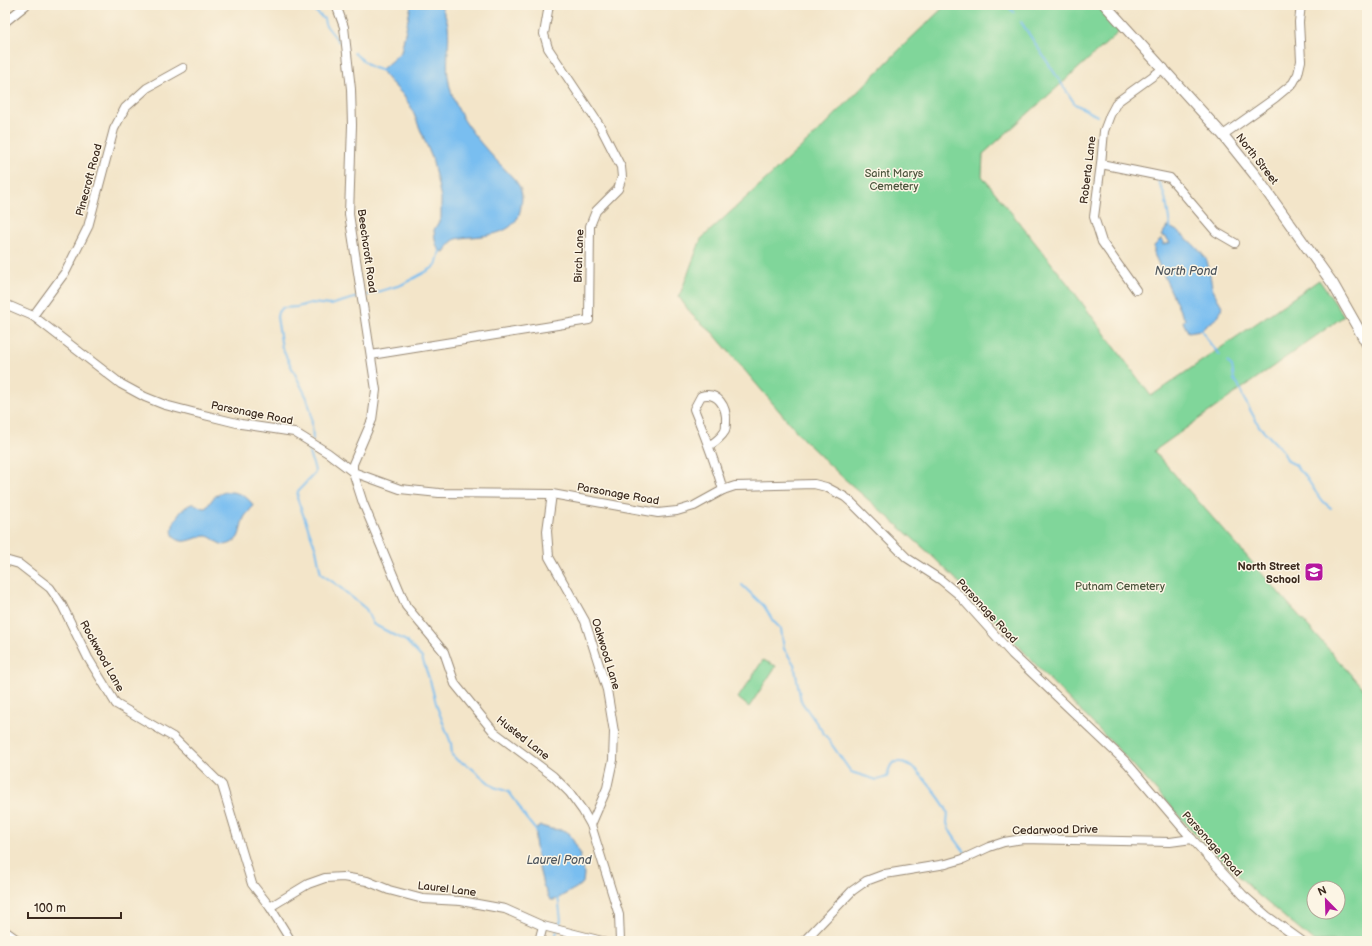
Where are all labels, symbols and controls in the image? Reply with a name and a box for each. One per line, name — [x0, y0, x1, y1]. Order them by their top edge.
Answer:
street label: North Street — [1233, 131, 1281, 188]
street label: Roberta Lane — [1077, 135, 1099, 205]
street label: Pinecroft Road — [73, 142, 105, 218]
park label: Saint Marys Cemetery — [865, 167, 924, 193]
street label: Beechcroft Road — [355, 208, 379, 294]
street label: Birch Lane — [572, 228, 586, 283]
water label: North Pond — [1155, 264, 1218, 279]
street label: Parsonage Road — [210, 399, 294, 427]
street label: Parsonage Road — [576, 480, 660, 508]
place label: North Street School — [1237, 560, 1300, 586]
school or university icon: North Street School — [1303, 561, 1325, 583]
street label: Parsonage Road — [954, 576, 1020, 646]
park label: Putnam Cemetery — [1075, 580, 1165, 593]
street label: Oakwood Lane — [589, 617, 623, 692]
street label: Rockwood Lane — [77, 618, 127, 694]
street label: Husted Lane — [494, 713, 552, 763]
street label: Parsonage Road — [1179, 809, 1245, 879]
street label: Cedarwood Drive — [1012, 823, 1098, 837]
water label: Laurel Pond — [526, 853, 593, 868]
street label: Laurel Lane — [417, 879, 478, 899]
north arrow — [1306, 880, 1346, 920]
text: N — [1316, 884, 1329, 899]
scale bar — [28, 894, 121, 920]
text: 100 m — [34, 901, 66, 916]

